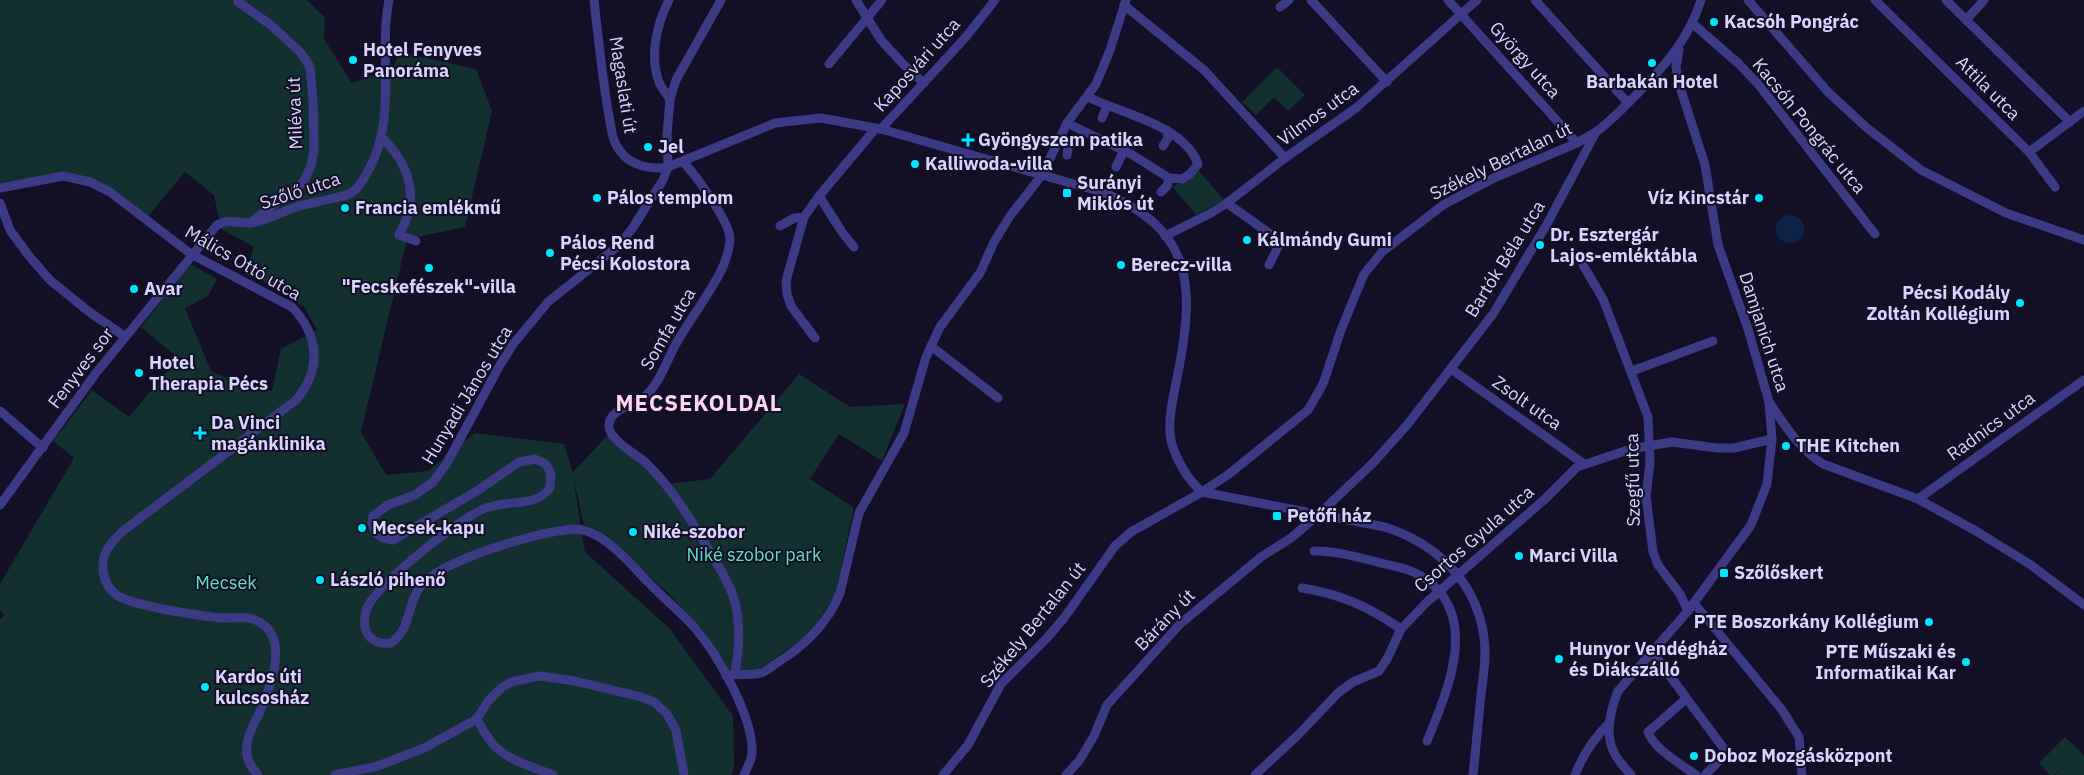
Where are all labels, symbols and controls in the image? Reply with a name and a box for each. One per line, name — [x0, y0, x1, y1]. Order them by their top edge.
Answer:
place label: Kacsóh Pongrác — [1724, 10, 1859, 33]
street label: Kaposvári utca — [868, 13, 965, 116]
street label: György utca — [1485, 16, 1566, 103]
marker: Kacsóh Pongrác — [1708, 16, 1720, 28]
street label: Magaslati út — [604, 35, 643, 135]
place label: Hotel Fenyves Panoráma — [363, 38, 482, 82]
street label: Attila utca — [1951, 50, 2026, 125]
street label: Kacsóh Pongrác utca — [1748, 53, 1871, 199]
marker: Hotel Fenyves Panoráma — [347, 54, 359, 66]
marker: Barbakán Hotel — [1646, 57, 1658, 69]
place label: Barbakán Hotel — [1586, 70, 1718, 93]
street label: Miléva út — [282, 76, 307, 150]
street label: Vilmos utca — [1273, 76, 1363, 151]
street label: Székely Bertalan út — [1426, 116, 1576, 205]
place label: Gyöngyszem patika — [978, 128, 1143, 151]
marker: Gyöngyszem patika — [962, 134, 974, 146]
place label: Jel — [658, 135, 684, 158]
marker: Jel — [642, 141, 654, 153]
place label: Kalliwoda-villa — [925, 152, 1053, 175]
marker: Kalliwoda-villa — [909, 158, 921, 170]
street label: Szőlő utca — [257, 167, 343, 214]
place label: Surányi Miklós út — [1077, 171, 1154, 215]
place label: Pálos templom — [607, 186, 733, 209]
place label: Víz Kincstár — [1648, 186, 1749, 209]
marker: Surányi Miklós út — [1061, 187, 1073, 199]
marker: Pálos templom — [591, 192, 603, 204]
marker: Víz Kincstár — [1753, 192, 1765, 204]
place label: Francia emlékmű — [355, 196, 501, 219]
street label: Bartók Béla utca — [1459, 196, 1550, 321]
marker: Francia emlékmű — [339, 202, 351, 214]
street label: Málics Ottó utca — [181, 220, 306, 305]
place label: Dr. Esztergár Lajos-emléktábla — [1550, 223, 1697, 267]
place label: Kálmándy Gumi — [1257, 228, 1392, 251]
place label: Pálos Rend Pécsi Kolostora — [560, 231, 690, 275]
marker: Kálmándy Gumi — [1241, 234, 1253, 246]
marker: Dr. Esztergár Lajos-emléktábla — [1534, 239, 1546, 251]
marker: Pálos Rend Pécsi Kolostora — [544, 247, 556, 259]
place label: Berecz-villa — [1131, 253, 1232, 276]
marker: Berecz-villa — [1115, 259, 1127, 271]
marker: "Fecskefészek"-villa — [423, 262, 435, 274]
street label: Damjanich utca — [1734, 269, 1795, 395]
place label: "Fecskefészek"-villa — [342, 275, 516, 298]
place label: Avar — [144, 277, 183, 300]
place label: Pécsi Kodály Zoltán Kollégium — [1867, 281, 2010, 325]
marker: Avar — [128, 283, 140, 295]
street label: Somfa utca — [635, 283, 700, 374]
marker: Pécsi Kodály Zoltán Kollégium — [2014, 297, 2026, 309]
street label: Hunyadi János utca — [416, 321, 517, 468]
street label: Fenyves sor — [43, 322, 119, 413]
place label: Hotel Therapia Pécs — [149, 351, 268, 395]
marker: Hotel Therapia Pécs — [133, 367, 145, 379]
street label: Zsolt utca — [1488, 370, 1567, 435]
street label: Radnics utca — [1942, 386, 2040, 465]
district label: MECSEKOLDAL — [616, 388, 782, 417]
place label: Da Vinci magánklinika — [211, 411, 326, 455]
marker: Da Vinci magánklinika — [193, 426, 207, 440]
street label: Szegfű utca — [1620, 433, 1645, 527]
place label: THE Kitchen — [1796, 434, 1900, 457]
marker: THE Kitchen — [1780, 440, 1792, 452]
street label: Csortos Gyula utca — [1409, 480, 1539, 597]
place label: Petőfi ház — [1287, 504, 1372, 527]
marker: Petőfi ház — [1271, 510, 1283, 522]
place label: Mecsek-kapu — [372, 516, 485, 539]
place label: Niké-szobor — [643, 520, 745, 543]
marker: Mecsek-kapu — [356, 522, 368, 534]
marker: Niké-szobor — [627, 526, 639, 538]
park label: Niké szobor park — [687, 543, 822, 566]
place label: Marci Villa — [1529, 544, 1618, 567]
marker: Marci Villa — [1513, 550, 1525, 562]
street label: Székely Bertalan út — [975, 557, 1090, 692]
place label: Szőlőskert — [1734, 561, 1824, 584]
marker: Szőlőskert — [1718, 567, 1730, 579]
place label: László pihenő — [330, 568, 446, 591]
park label: Mecsek — [195, 571, 257, 594]
marker: László pihenő — [314, 574, 326, 586]
street label: Bárány út — [1129, 584, 1200, 655]
place label: PTE Boszorkány Kollégium — [1694, 610, 1919, 633]
marker: PTE Boszorkány Kollégium — [1923, 616, 1935, 628]
place label: Hunyor Vendégház és Diákszálló — [1569, 637, 1728, 681]
place label: PTE Műszaki és Informatikai Kar — [1815, 640, 1956, 684]
marker: Hunyor Vendégház és Diákszálló — [1553, 653, 1565, 665]
marker: PTE Műszaki és Informatikai Kar — [1960, 656, 1972, 668]
place label: Kardos úti kulcsosház — [215, 665, 309, 709]
marker: Kardos úti kulcsosház — [199, 681, 211, 693]
place label: Doboz Mozgásközpont — [1704, 744, 1893, 767]
marker: Doboz Mozgásközpont — [1688, 750, 1700, 762]

